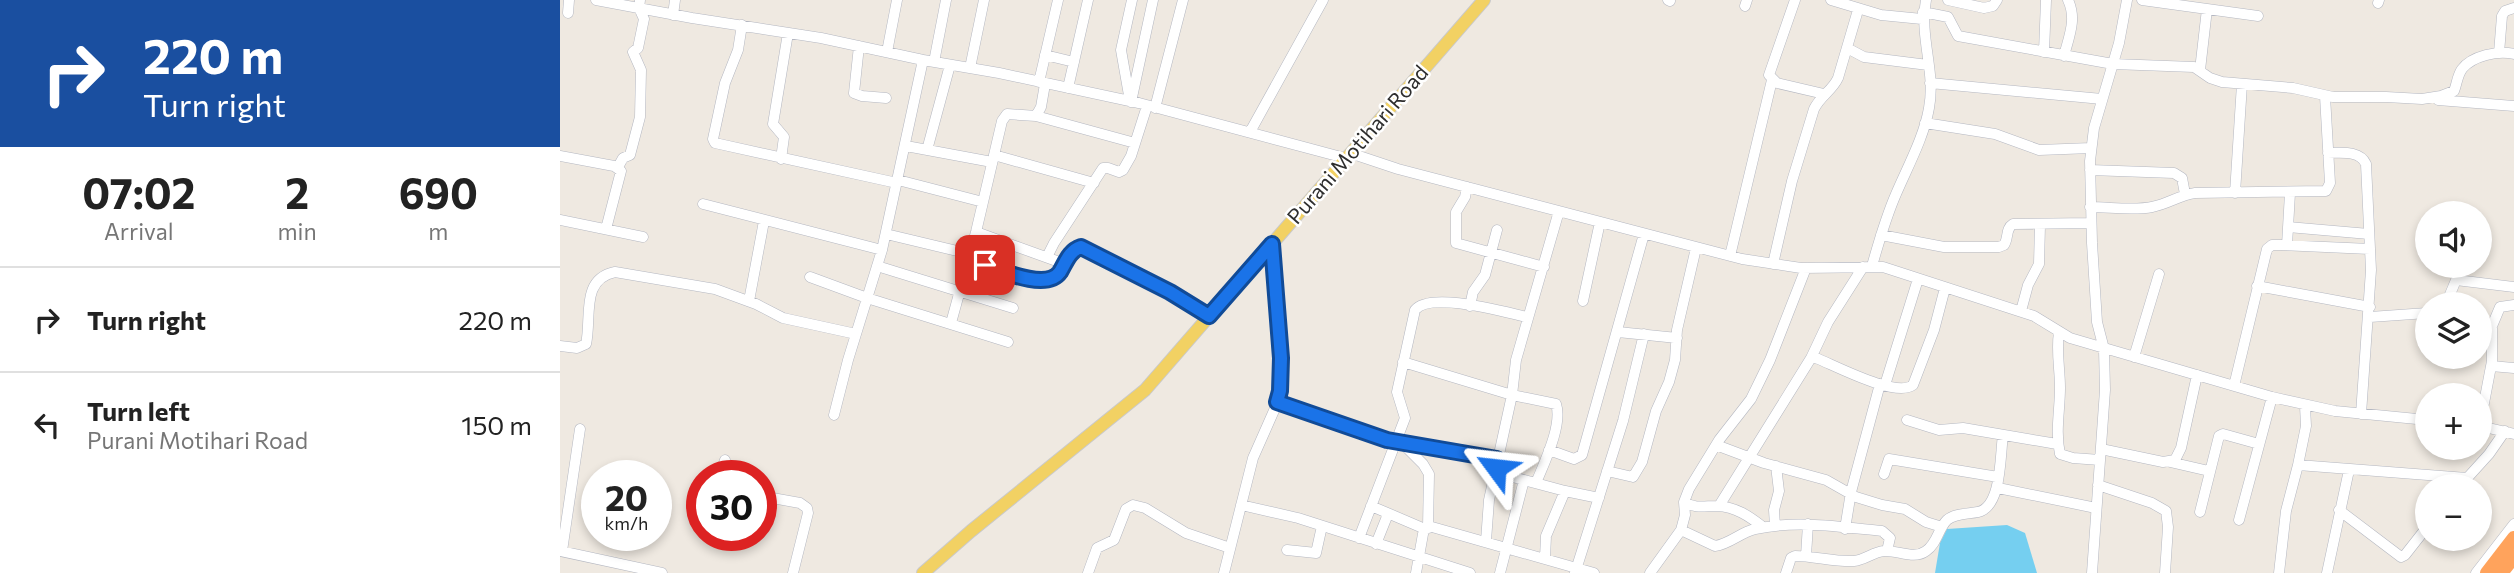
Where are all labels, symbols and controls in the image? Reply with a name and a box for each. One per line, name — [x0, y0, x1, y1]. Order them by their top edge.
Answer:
text: 220 m — [143, 24, 283, 84]
icon: right — [28, 28, 119, 119]
street label: Purani Motihari Road — [1281, 60, 1433, 228]
text: Turn right — [143, 84, 286, 124]
text: 07:02 — [82, 166, 195, 218]
text: 2 — [285, 166, 309, 218]
text: 690 — [399, 166, 478, 218]
map controls — [2415, 201, 2492, 551]
button: sound — [2415, 201, 2492, 278]
text: Arrival — [104, 217, 174, 245]
text: min — [278, 217, 317, 245]
text: m — [428, 217, 448, 245]
pin — [955, 235, 1015, 295]
icon: arrive — [966, 246, 1004, 284]
button: layers — [2415, 292, 2492, 369]
icon: right — [28, 301, 66, 339]
text: Turn right — [87, 304, 206, 335]
text: 220 m — [459, 304, 532, 335]
button: + — [2415, 383, 2492, 460]
text: Turn left — [87, 395, 190, 426]
icon: left — [28, 406, 66, 444]
text: 150 m — [461, 409, 532, 440]
text: Purani Motihari Road — [87, 426, 308, 454]
position arrow — [1459, 431, 1533, 505]
speed limit sign: 30 — [686, 460, 777, 551]
button: − — [2415, 474, 2492, 551]
text: 20 — [605, 475, 648, 518]
text: km/h — [605, 512, 648, 534]

